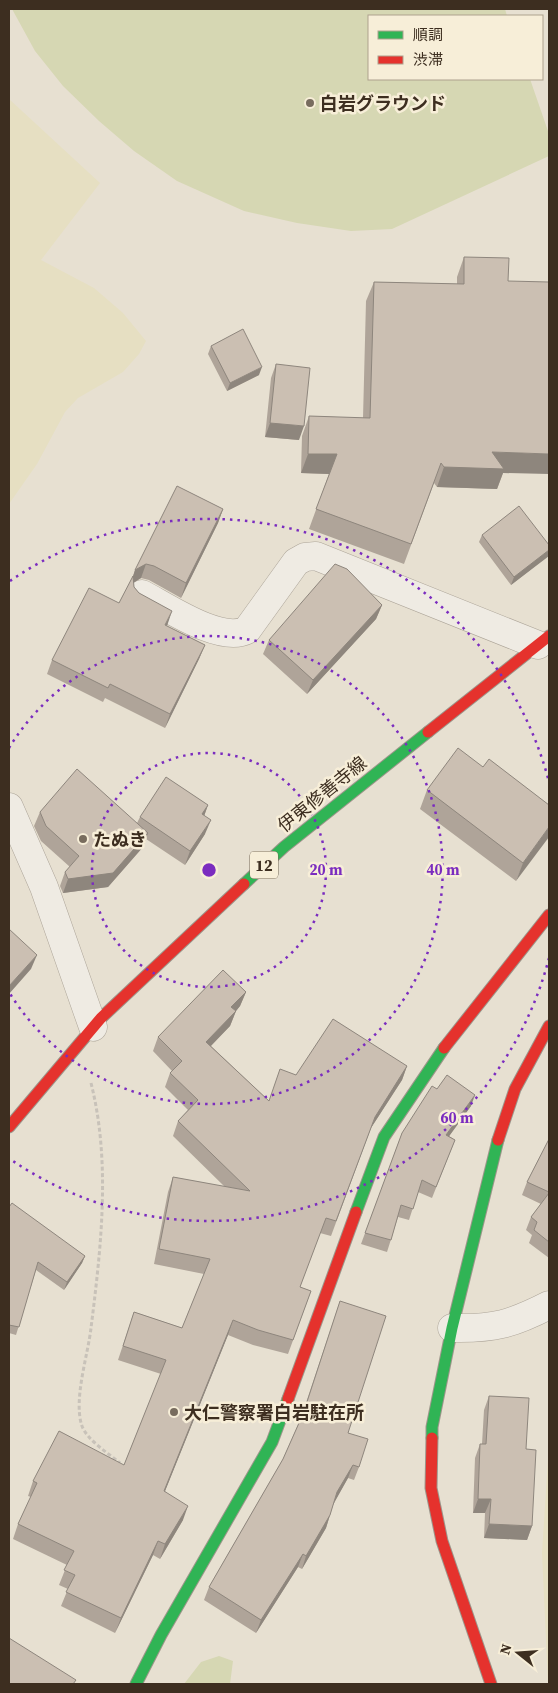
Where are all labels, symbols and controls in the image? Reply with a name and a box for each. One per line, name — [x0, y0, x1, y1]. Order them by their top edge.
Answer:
legend — [368, 15, 543, 80]
text: 順調 — [413, 24, 443, 45]
text: 渋滞 — [413, 49, 443, 70]
place label: 白岩グラウンド — [320, 91, 446, 116]
marker: 白岩グラウンド — [304, 97, 316, 109]
street label: 伊東修善寺線 — [272, 750, 372, 838]
place label: たぬき — [93, 827, 147, 852]
marker: たぬき — [77, 833, 89, 845]
road number: 12 — [250, 852, 278, 878]
text: 20 m — [309, 859, 343, 880]
text: 40 m — [426, 859, 460, 880]
centre of rings — [200, 861, 218, 879]
text: 60 m — [440, 1107, 474, 1128]
place label: 大仁警察署白岩駐在所 — [184, 1400, 364, 1425]
marker: 大仁警察署白岩駐在所 — [168, 1406, 180, 1418]
north arrow — [493, 1628, 543, 1678]
text: N — [495, 1641, 517, 1657]

